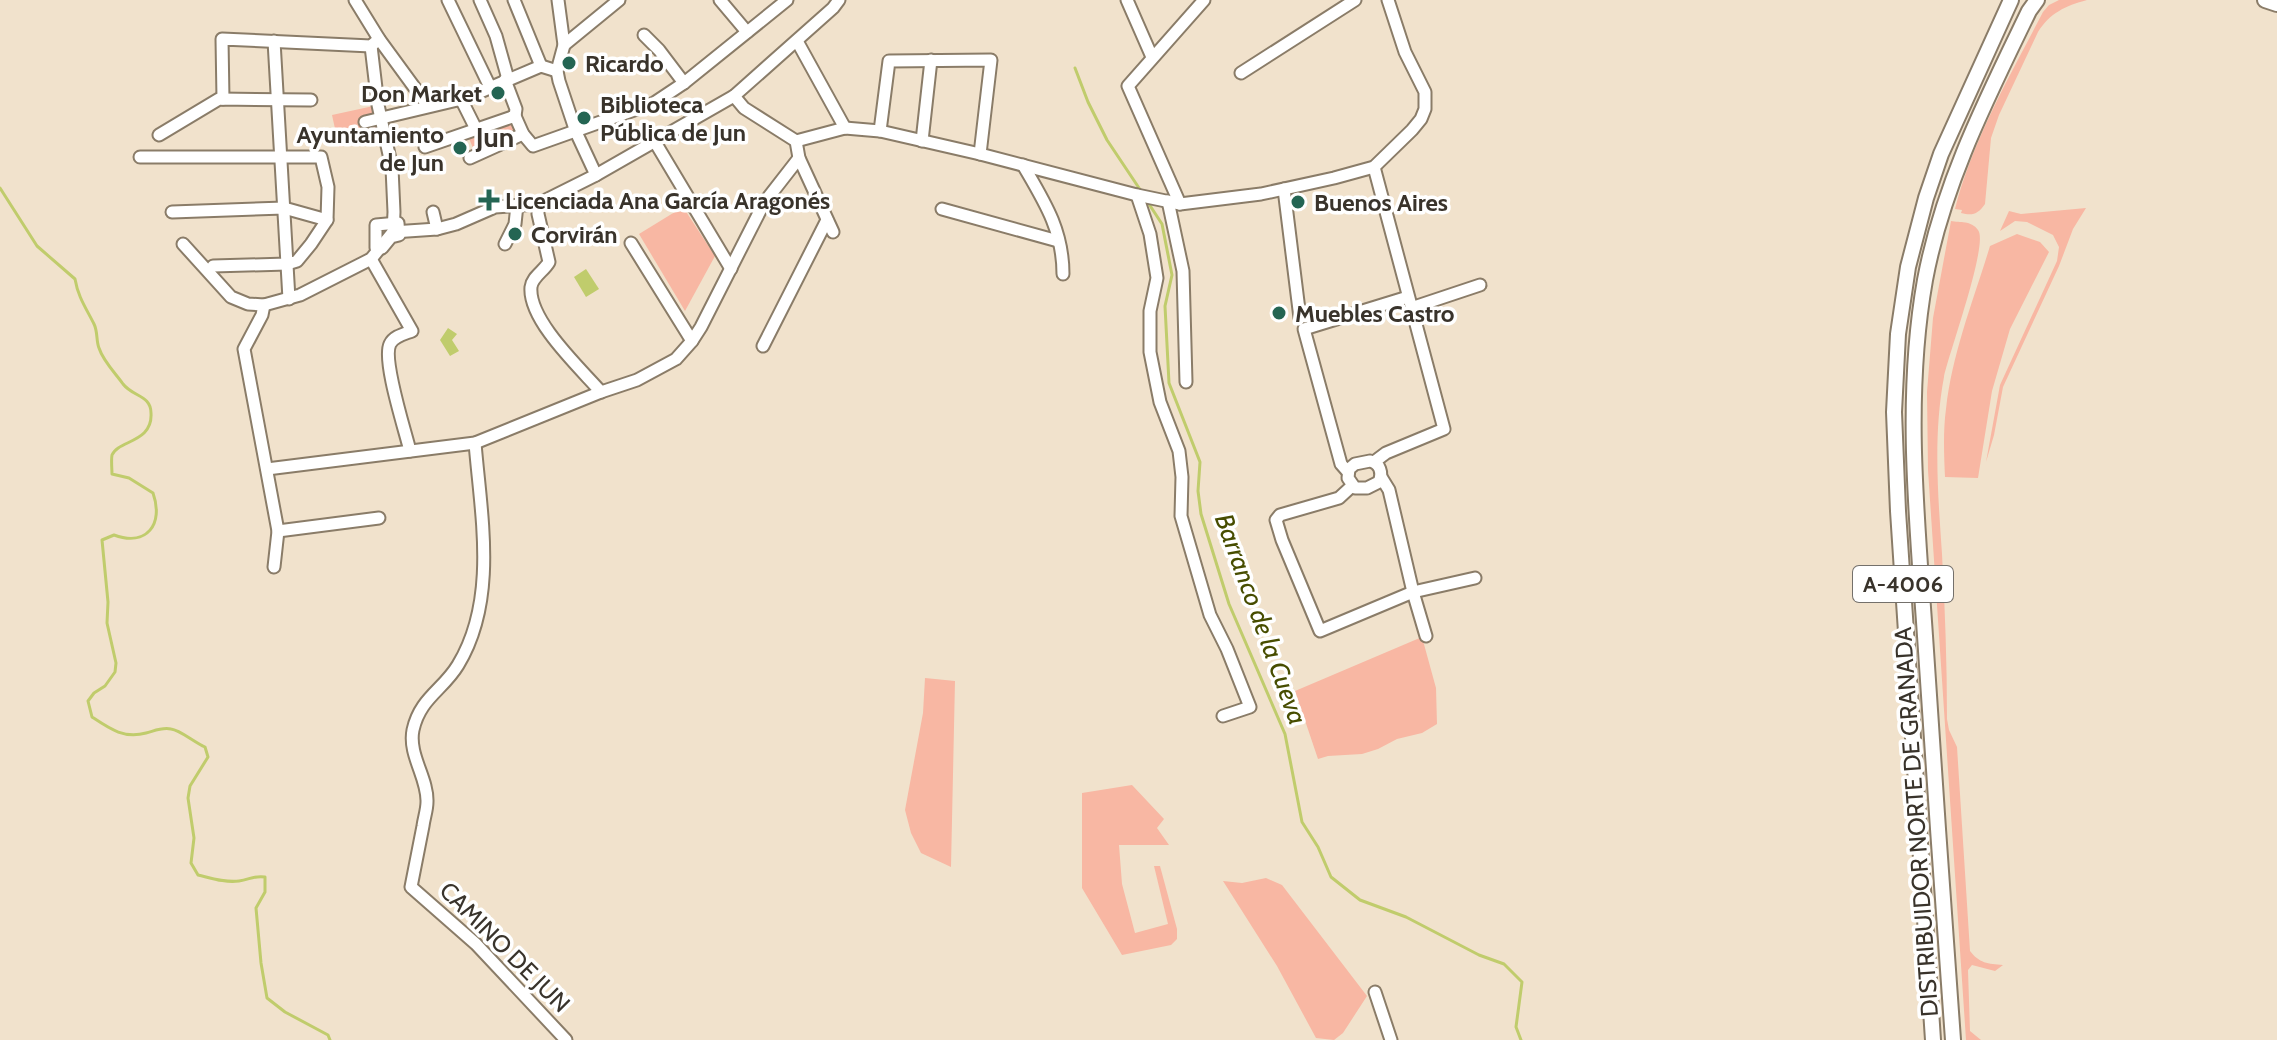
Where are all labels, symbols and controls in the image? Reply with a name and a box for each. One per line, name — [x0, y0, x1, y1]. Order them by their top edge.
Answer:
place label: Ricardo — [585, 49, 664, 78]
marker: Ricardo — [560, 54, 578, 72]
place label: Don Market — [361, 79, 482, 108]
marker: Don Market — [489, 84, 507, 102]
place label: Biblioteca Pública de Jun — [600, 90, 746, 147]
marker: Biblioteca Pública de Jun — [575, 109, 593, 127]
place label: Ayuntamiento de Jun — [296, 120, 444, 177]
district label: Jun — [475, 120, 514, 154]
marker: Ayuntamiento de Jun — [451, 139, 469, 157]
place label: Licenciada Ana García Aragonés — [505, 186, 830, 215]
place label: Buenos Aires — [1314, 188, 1448, 217]
marker: Licenciada Ana García Aragonés — [480, 191, 498, 209]
marker: Buenos Aires — [1289, 193, 1307, 211]
place label: Corvirán — [531, 220, 618, 249]
marker: Corvirán — [506, 225, 524, 243]
place label: Muebles Castro — [1295, 299, 1455, 328]
marker: Muebles Castro — [1270, 304, 1288, 322]
water label: Barranco de la Cueva — [1208, 509, 1314, 729]
road number: A-4006 — [1853, 566, 1953, 602]
street label: DISTRIBUIDOR NORTE DE GRANADA — [1888, 626, 1944, 1018]
street label: CAMINO DE JUN — [434, 876, 576, 1018]

